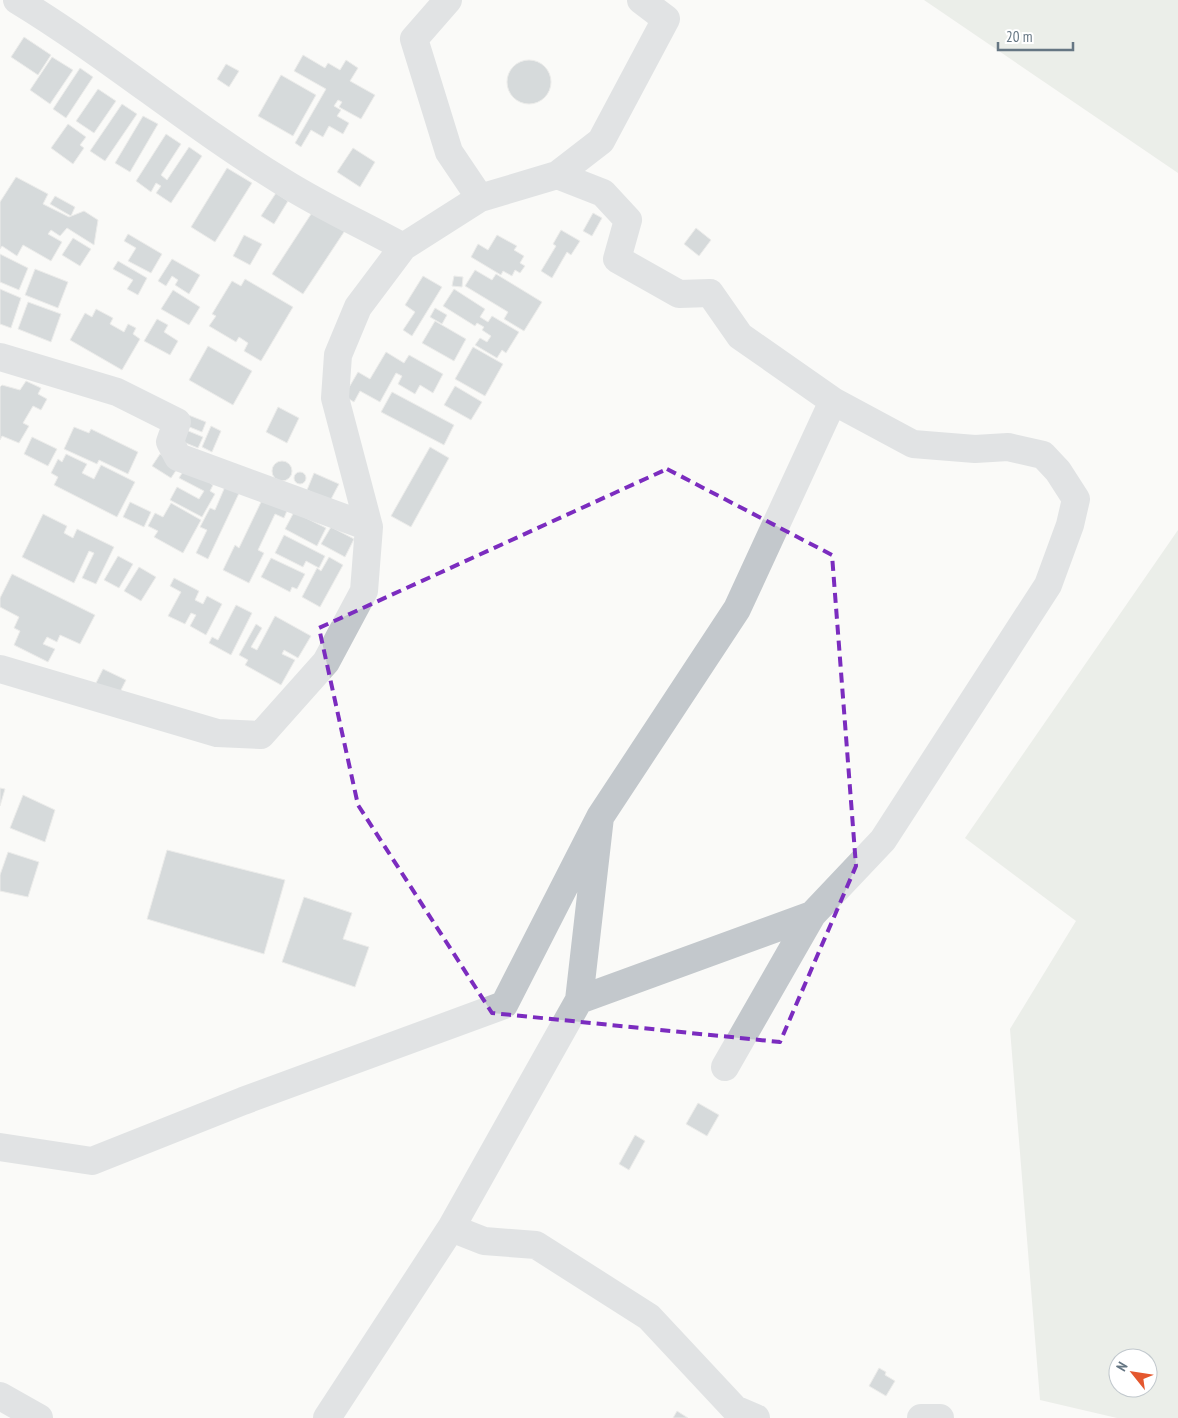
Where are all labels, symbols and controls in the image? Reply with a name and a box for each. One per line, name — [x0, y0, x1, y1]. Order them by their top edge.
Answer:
scale bar — [998, 20, 1073, 52]
text: 20 m — [1006, 27, 1032, 46]
north arrow — [1108, 1348, 1158, 1398]
text: N — [1112, 1359, 1131, 1374]

